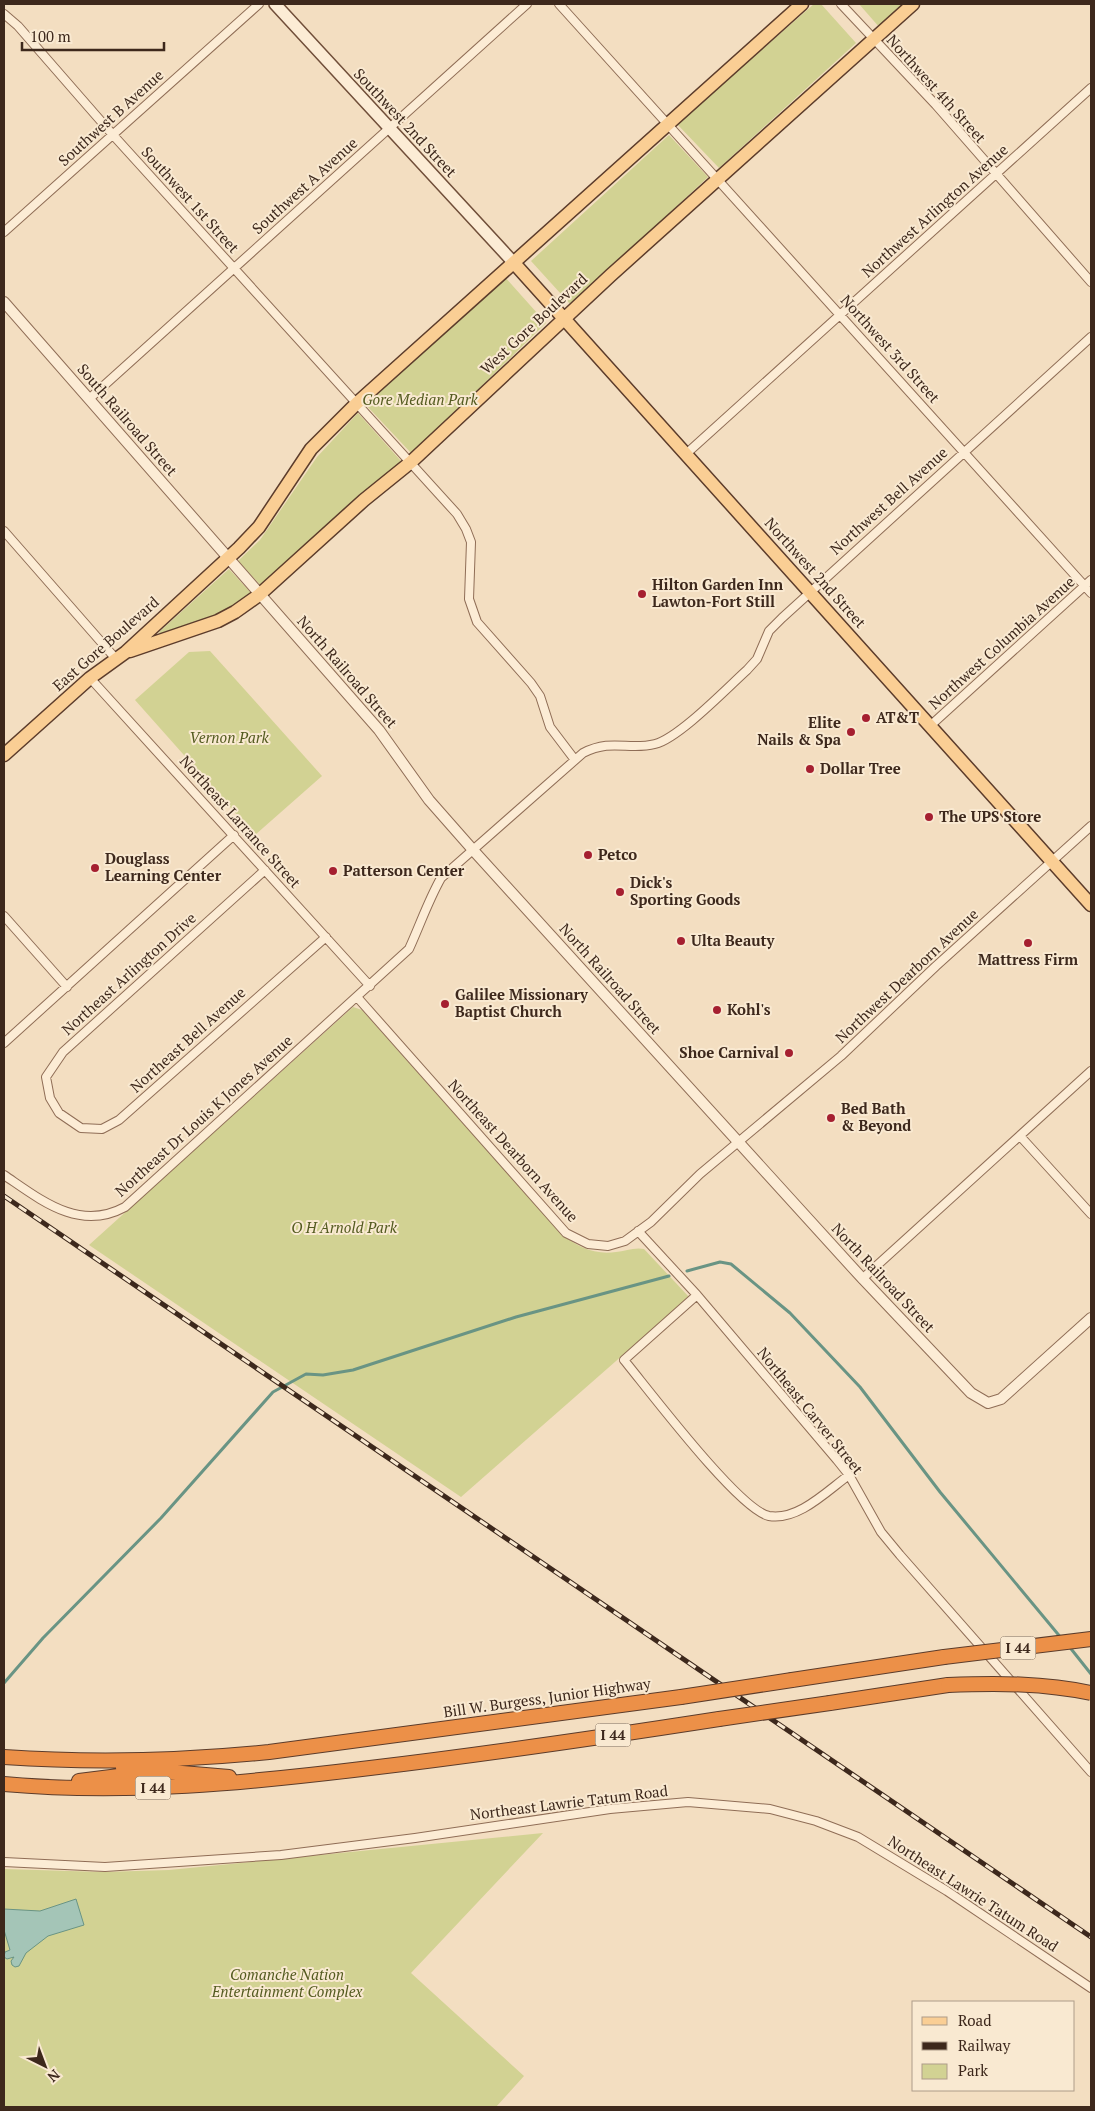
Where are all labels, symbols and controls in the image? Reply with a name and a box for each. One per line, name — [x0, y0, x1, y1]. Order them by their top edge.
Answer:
scale bar — [22, 20, 165, 52]
text: 100 m — [30, 26, 71, 46]
street label: Northwest 4th Street — [883, 30, 991, 147]
street label: Southwest 2nd Street — [350, 63, 462, 181]
street label: Southwest B Avenue — [53, 65, 167, 170]
street label: Southwest A Avenue — [247, 133, 361, 238]
street label: Northwest Arlington Avenue — [857, 139, 1012, 281]
street label: Southwest 1st Street — [137, 142, 244, 257]
street label: West Gore Boulevard — [476, 269, 591, 378]
street label: Northwest 3rd Street — [837, 290, 945, 407]
street label: South Railroad Street — [73, 359, 182, 480]
park label: Gore Median Park — [362, 389, 479, 409]
street label: Northwest Bell Avenue — [825, 442, 951, 558]
street label: Northwest 2nd Street — [761, 513, 871, 632]
street label: Northwest Columbia Avenue — [924, 571, 1079, 713]
place label: Hilton Garden Inn Lawton-Fort Still — [652, 574, 784, 611]
marker: Hilton Garden Inn Lawton-Fort Still — [636, 588, 648, 600]
street label: East Gore Boulevard — [48, 591, 163, 695]
street label: North Railroad Street — [293, 611, 402, 732]
place label: AT&T — [876, 707, 919, 727]
place label: Elite Nails & Spa — [757, 712, 842, 749]
marker: AT&T — [860, 712, 872, 724]
marker: Elite Nails & Spa — [845, 726, 857, 738]
park label: Vernon Park — [189, 727, 269, 747]
street label: Northeast Larrance Street — [176, 751, 306, 892]
place label: Dollar Tree — [820, 758, 901, 778]
marker: Dollar Tree — [804, 763, 816, 775]
place label: The UPS Store — [939, 806, 1041, 826]
marker: The UPS Store — [923, 811, 935, 823]
place label: Petco — [598, 844, 637, 864]
place label: Douglass Learning Center — [105, 848, 222, 885]
marker: Petco — [582, 849, 594, 861]
place label: Patterson Center — [343, 860, 465, 880]
marker: Douglass Learning Center — [89, 862, 101, 874]
marker: Patterson Center — [327, 865, 339, 877]
place label: Dick's Sporting Goods — [630, 872, 740, 909]
marker: Dick's Sporting Goods — [614, 886, 626, 898]
street label: Northwest Dearborn Avenue — [831, 904, 982, 1047]
street label: Northeast Arlington Drive — [57, 908, 200, 1039]
street label: North Railroad Street — [556, 919, 666, 1038]
place label: Ulta Beauty — [691, 930, 775, 950]
marker: Ulta Beauty — [675, 935, 687, 947]
marker: Mattress Firm — [1022, 937, 1034, 949]
place label: Mattress Firm — [978, 949, 1078, 969]
street label: Northeast Bell Avenue — [125, 982, 249, 1096]
place label: Galilee Missionary Baptist Church — [455, 984, 589, 1021]
marker: Galilee Missionary Baptist Church — [439, 998, 451, 1010]
place label: Kohl's — [727, 999, 771, 1019]
marker: Kohl's — [711, 1004, 723, 1016]
street label: Northeast Dr Louis K Jones Avenue — [110, 1030, 296, 1200]
place label: Shoe Carnival — [679, 1042, 779, 1062]
marker: Shoe Carnival — [783, 1047, 795, 1059]
street label: Northeast Dearborn Avenue — [444, 1075, 583, 1226]
place label: Bed Bath & Beyond — [841, 1098, 911, 1135]
marker: Bed Bath & Beyond — [825, 1112, 837, 1124]
park label: O H Arnold Park — [291, 1217, 398, 1237]
street label: North Railroad Street — [828, 1218, 940, 1337]
street label: Northeast Carver Street — [753, 1343, 868, 1478]
road number: I 44 — [1000, 1636, 1036, 1660]
street label: Bill W. Burgess, Junior Highway — [442, 1673, 652, 1721]
road number: I 44 — [596, 1724, 630, 1746]
road number: I 44 — [136, 1776, 170, 1800]
street label: Northeast Lawrie Tatum Road — [469, 1780, 669, 1824]
street label: Northeast Lawrie Tatum Road — [885, 1831, 1062, 1956]
park label: Comanche Nation Entertainment Complex — [211, 1964, 362, 2001]
legend — [912, 2001, 1075, 2091]
text: Road — [958, 2010, 991, 2030]
text: Railway — [958, 2035, 1011, 2055]
north arrow — [20, 2041, 70, 2091]
text: Park — [958, 2060, 988, 2080]
text: N — [43, 2065, 64, 2087]

